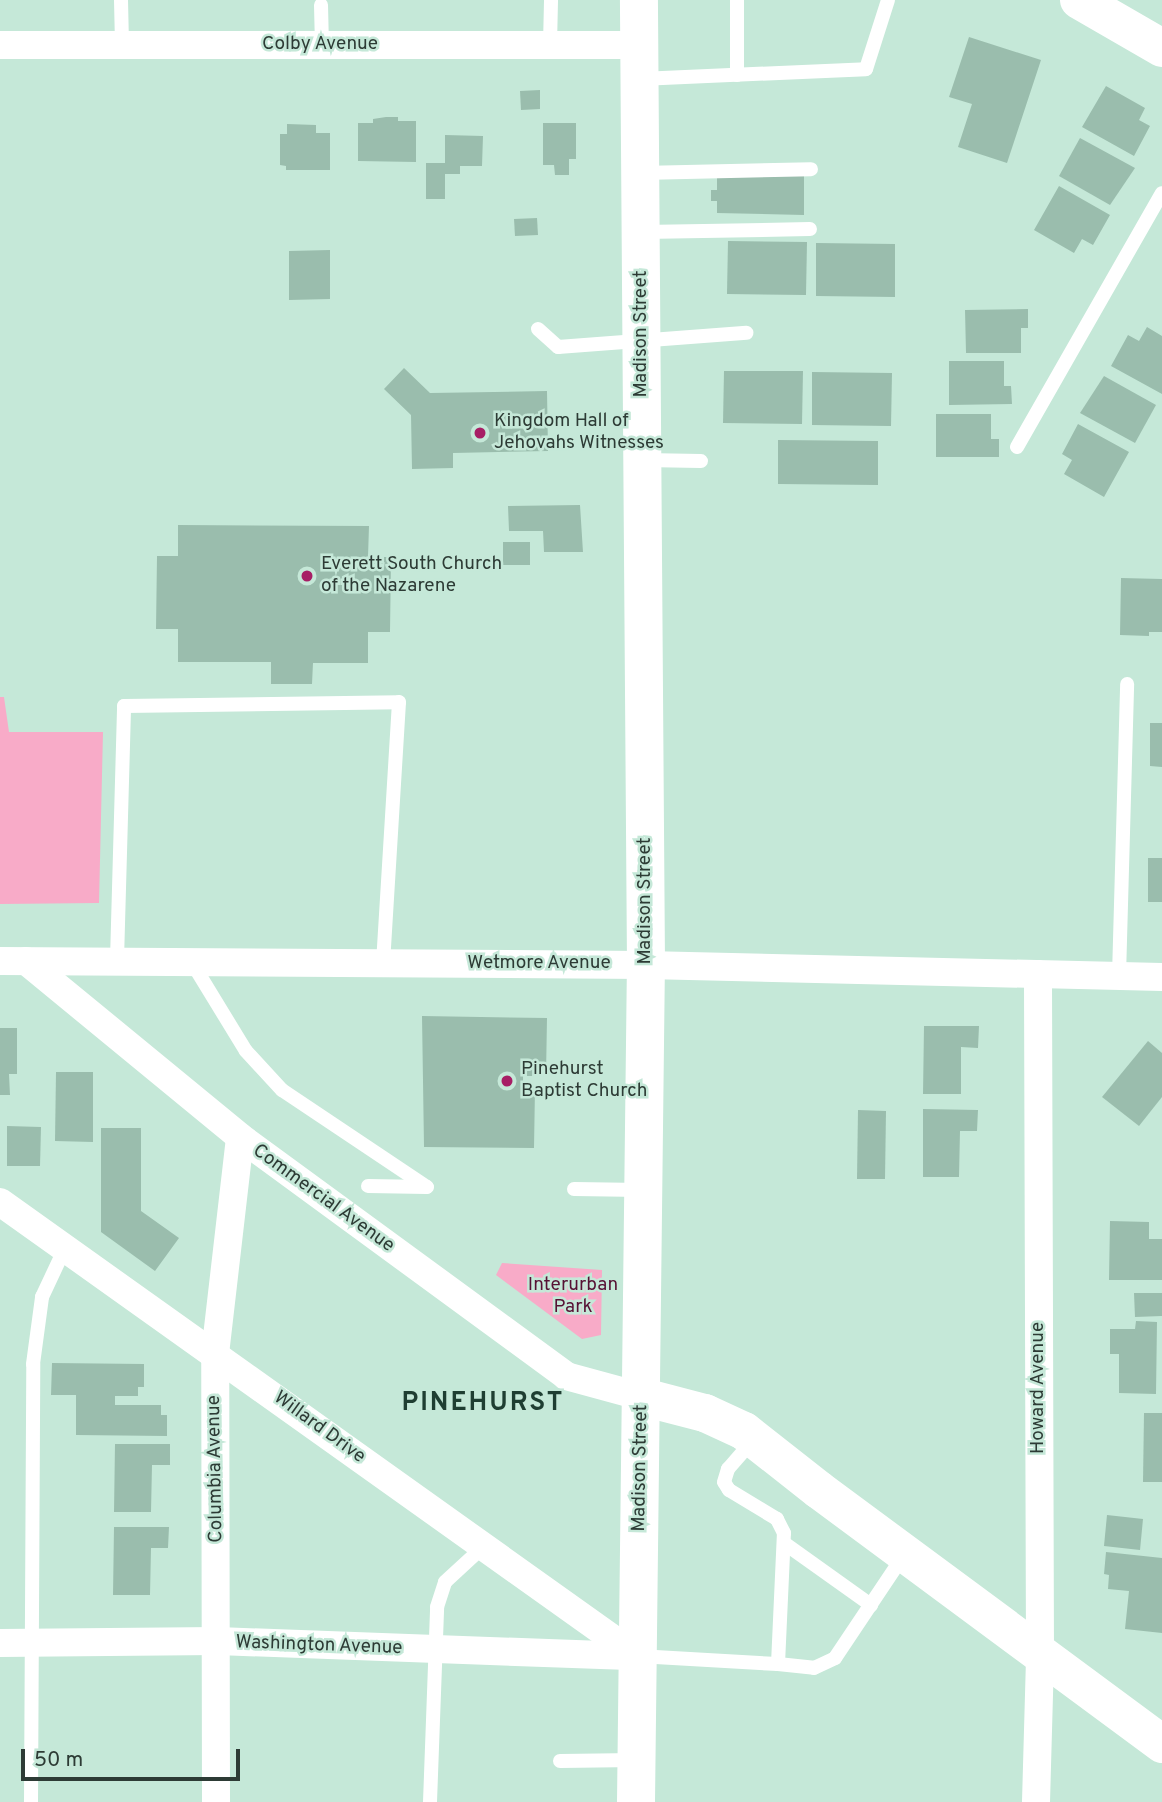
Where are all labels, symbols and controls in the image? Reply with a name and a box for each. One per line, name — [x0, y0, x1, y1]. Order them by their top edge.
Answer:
street label: Colby Avenue — [262, 34, 378, 56]
street label: Madison Street — [631, 270, 653, 398]
place label: Kingdom Hall of Jehovahs Witnesses — [494, 411, 664, 455]
marker: Kingdom Hall of Jehovahs Witnesses — [472, 425, 488, 441]
place label: Everett South Church of the Nazarene — [321, 554, 502, 598]
marker: Everett South Church of the Nazarene — [299, 568, 315, 584]
street label: Madison Street — [635, 837, 657, 965]
street label: Wetmore Avenue — [467, 953, 611, 975]
place label: Pinehurst Baptist Church — [521, 1059, 647, 1103]
marker: Pinehurst Baptist Church — [499, 1073, 515, 1089]
street label: Commercial Avenue — [247, 1140, 399, 1258]
park label: Interurban Park — [528, 1275, 618, 1319]
street label: Howard Avenue — [1028, 1322, 1050, 1454]
street label: Willard Drive — [269, 1387, 369, 1469]
district label: PINEHURST — [403, 1388, 563, 1420]
street label: Columbia Avenue — [203, 1395, 229, 1543]
street label: Madison Street — [628, 1404, 654, 1532]
street label: Washington Avenue — [235, 1632, 403, 1660]
scale bar — [24, 1736, 243, 1780]
text: 50 m — [34, 1747, 83, 1774]

